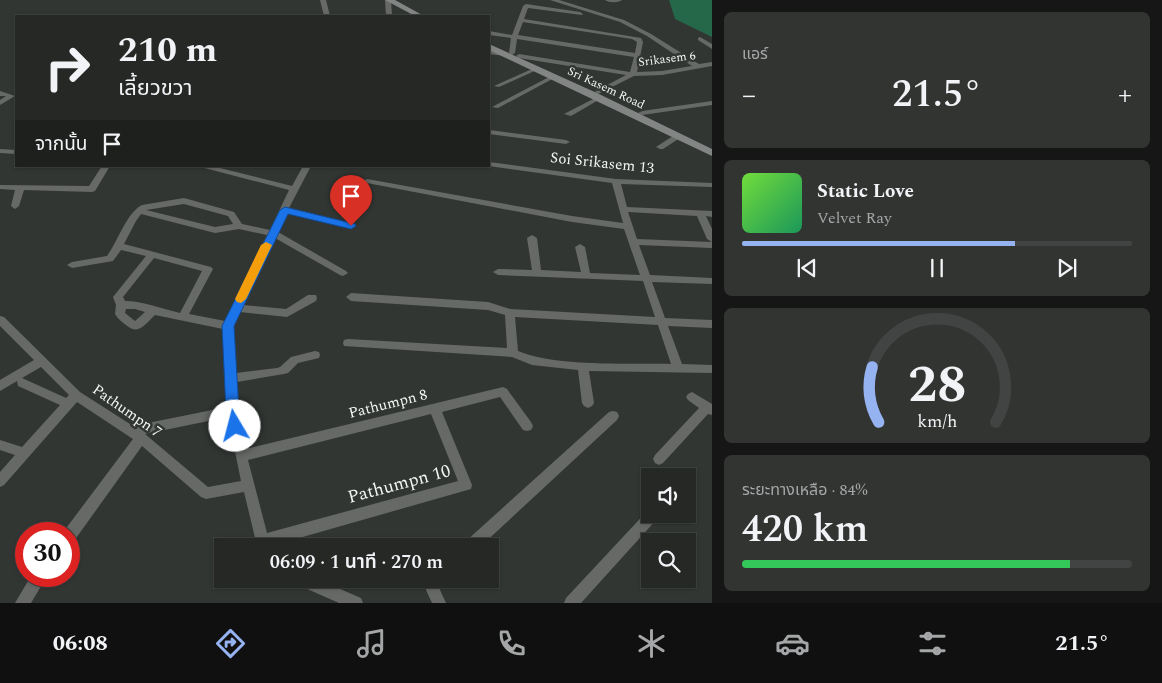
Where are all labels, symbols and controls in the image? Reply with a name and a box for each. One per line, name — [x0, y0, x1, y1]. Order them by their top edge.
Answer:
text: 210 m — [118, 24, 217, 77]
icon: right — [35, 35, 100, 100]
text: แอร์ — [742, 42, 768, 66]
street label: Srikasem 6 — [637, 46, 697, 72]
street label: Sri Kasem Road — [564, 62, 648, 114]
text: 21.5° — [892, 66, 982, 124]
text: เลี้ยวขวา — [118, 72, 193, 105]
text: − — [742, 74, 756, 117]
text: + — [1118, 74, 1132, 117]
text: จากนั้น — [35, 130, 88, 159]
icon: arrive — [98, 130, 126, 158]
street label: Soi Srikasem 13 — [549, 146, 656, 180]
pin — [330, 175, 372, 226]
text: Static Love — [817, 177, 914, 206]
icon: arrive — [337, 182, 365, 210]
text: Velvet Ray — [817, 206, 892, 230]
icon: previous — [793, 254, 821, 282]
icon: pause — [923, 254, 951, 282]
icon: next — [1053, 254, 1081, 282]
text: 28 — [908, 346, 966, 425]
street label: Pathumpn 7 — [87, 379, 167, 443]
street label: Pathumpn 8 — [346, 383, 430, 425]
position arrow — [208, 399, 260, 451]
text: km/h — [917, 408, 957, 435]
street label: Pathumpn 10 — [345, 457, 453, 511]
map controls — [641, 468, 696, 588]
button: sound — [641, 468, 696, 523]
text: ระยะทางเหลือ · 84% — [742, 478, 867, 502]
text: 420 km — [742, 501, 868, 559]
speed limit sign: 30 — [15, 522, 80, 587]
button: search — [641, 533, 696, 588]
text: 06:09 · 1 นาที · 270 m — [270, 548, 443, 577]
icon: directions — [213, 626, 248, 661]
icon: music — [354, 626, 389, 661]
icon: phone — [494, 626, 529, 661]
icon: climate — [634, 626, 669, 661]
icon: car — [775, 626, 810, 661]
icon: filters — [915, 626, 950, 661]
text: 06:08 — [53, 627, 108, 660]
text: 21.5° — [1055, 627, 1109, 660]

